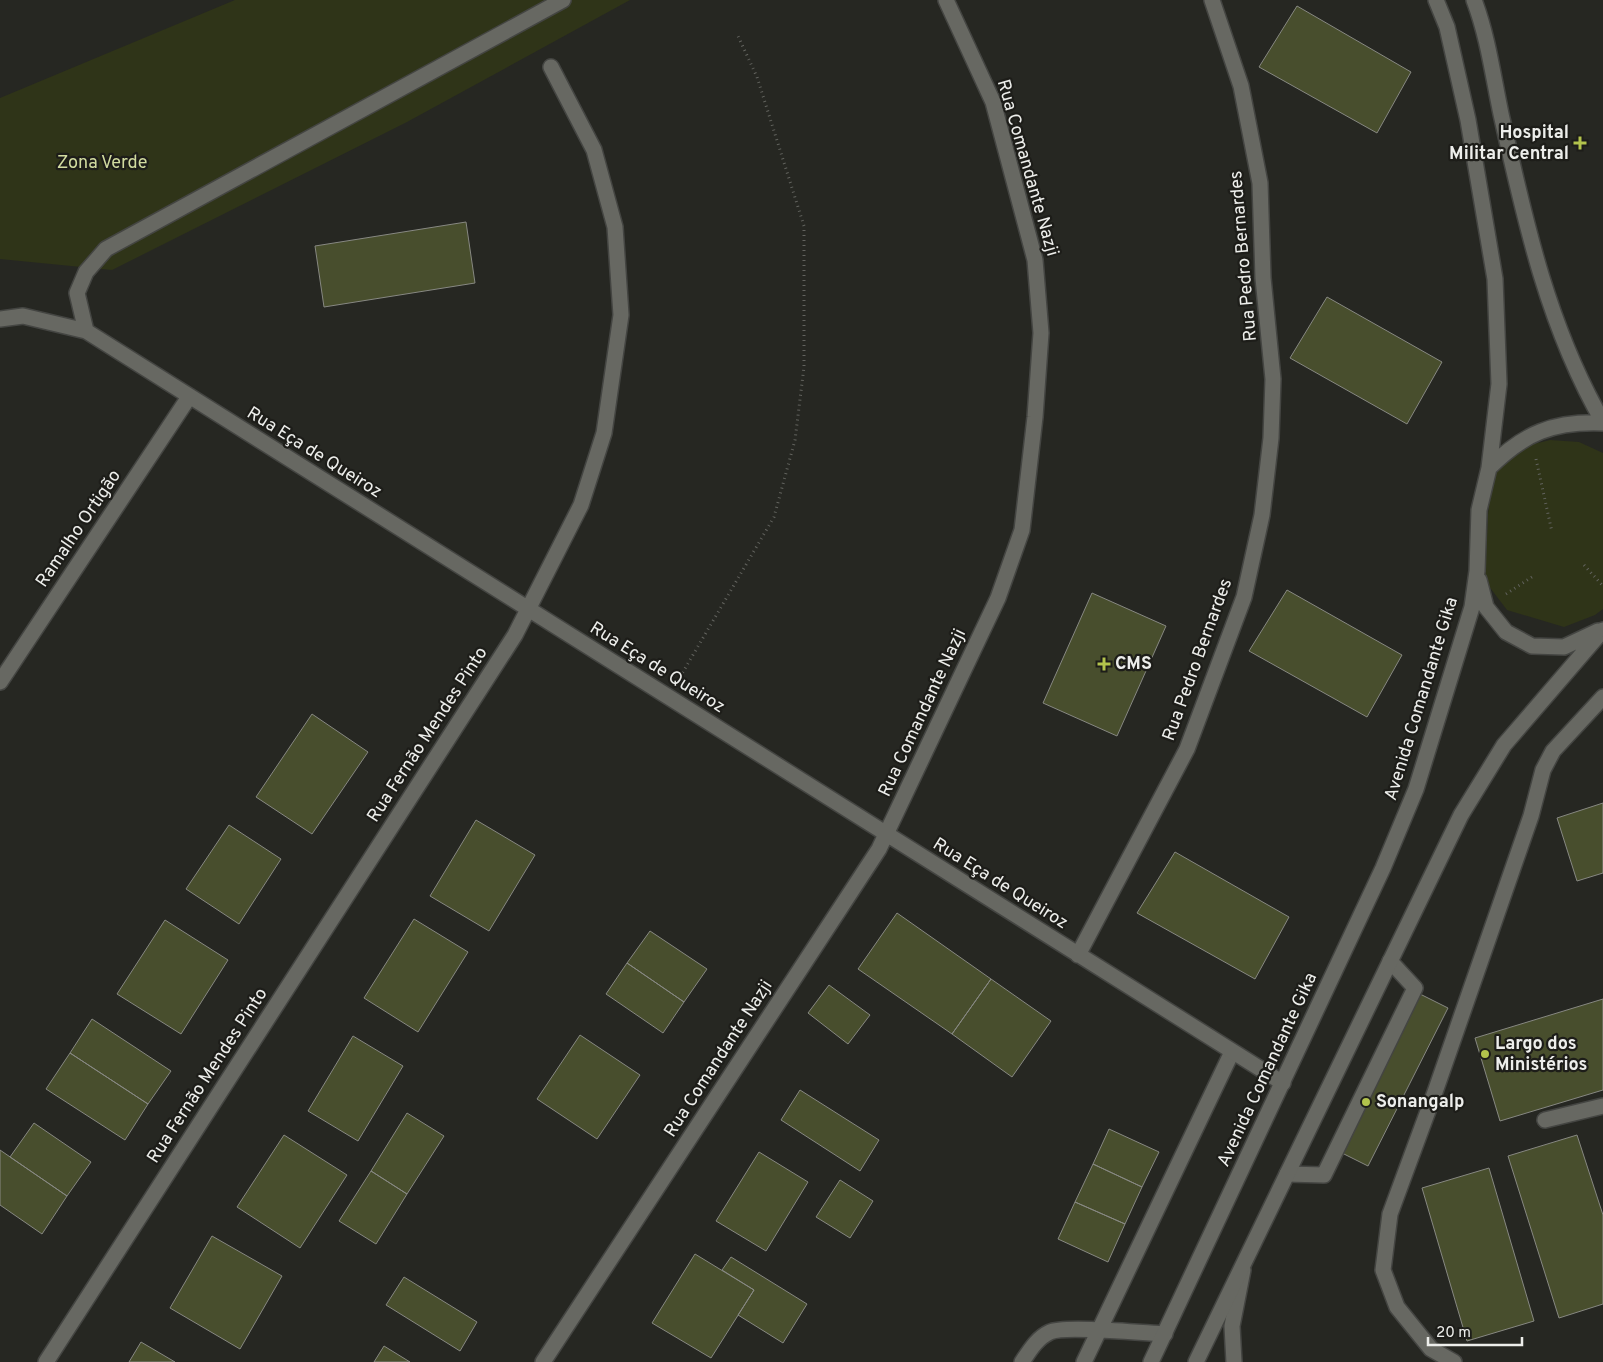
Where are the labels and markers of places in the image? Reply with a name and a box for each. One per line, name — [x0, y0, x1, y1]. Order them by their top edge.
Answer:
place label: Hospital Militar Central — [1449, 122, 1569, 166]
marker: Hospital Militar Central — [1573, 136, 1587, 150]
place label: CMS — [1115, 653, 1152, 676]
marker: CMS — [1097, 657, 1111, 671]
place label: Largo dos Ministérios — [1495, 1033, 1587, 1077]
marker: Largo dos Ministérios — [1479, 1048, 1491, 1060]
place label: Sonangalp — [1376, 1091, 1464, 1114]
marker: Sonangalp — [1360, 1096, 1372, 1108]

